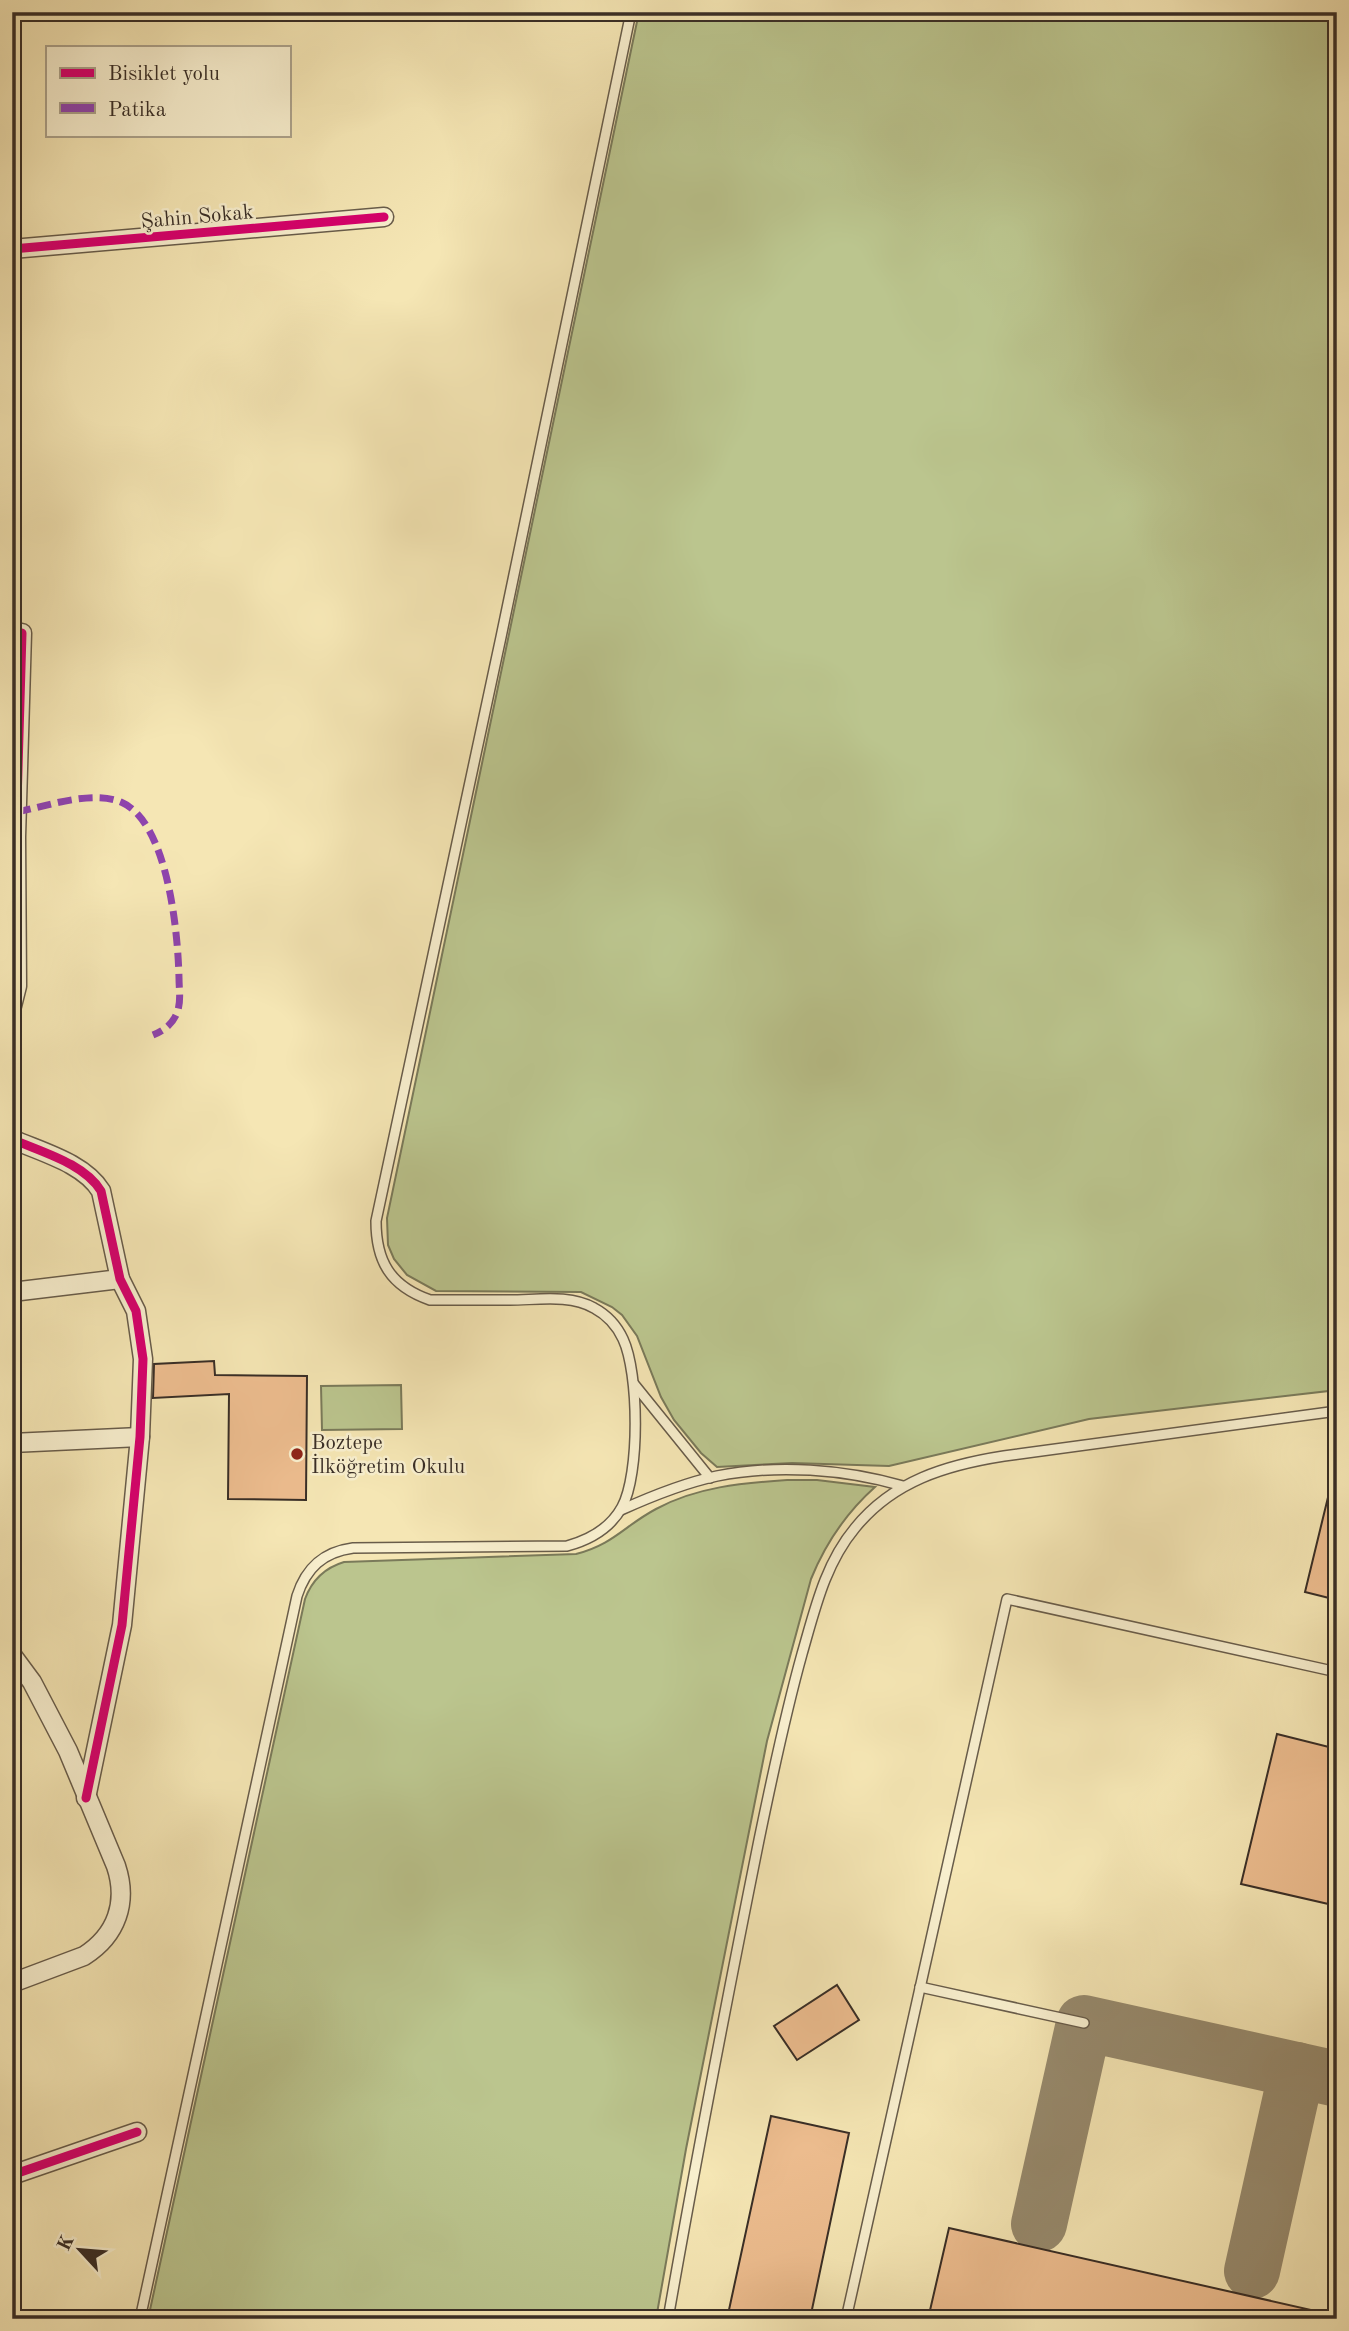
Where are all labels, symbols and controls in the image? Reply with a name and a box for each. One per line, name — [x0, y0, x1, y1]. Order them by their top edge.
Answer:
legend — [46, 46, 290, 136]
text: Bisiklet yolu — [108, 64, 220, 85]
text: Patika — [108, 100, 166, 121]
street label: Şahin Sokak — [140, 202, 255, 233]
place label: Boztepe İlköğretim Okulu — [311, 1433, 465, 1478]
marker: Boztepe İlköğretim Okulu — [289, 1446, 305, 1462]
north arrow — [46, 2216, 116, 2286]
text: K — [55, 2233, 79, 2254]

